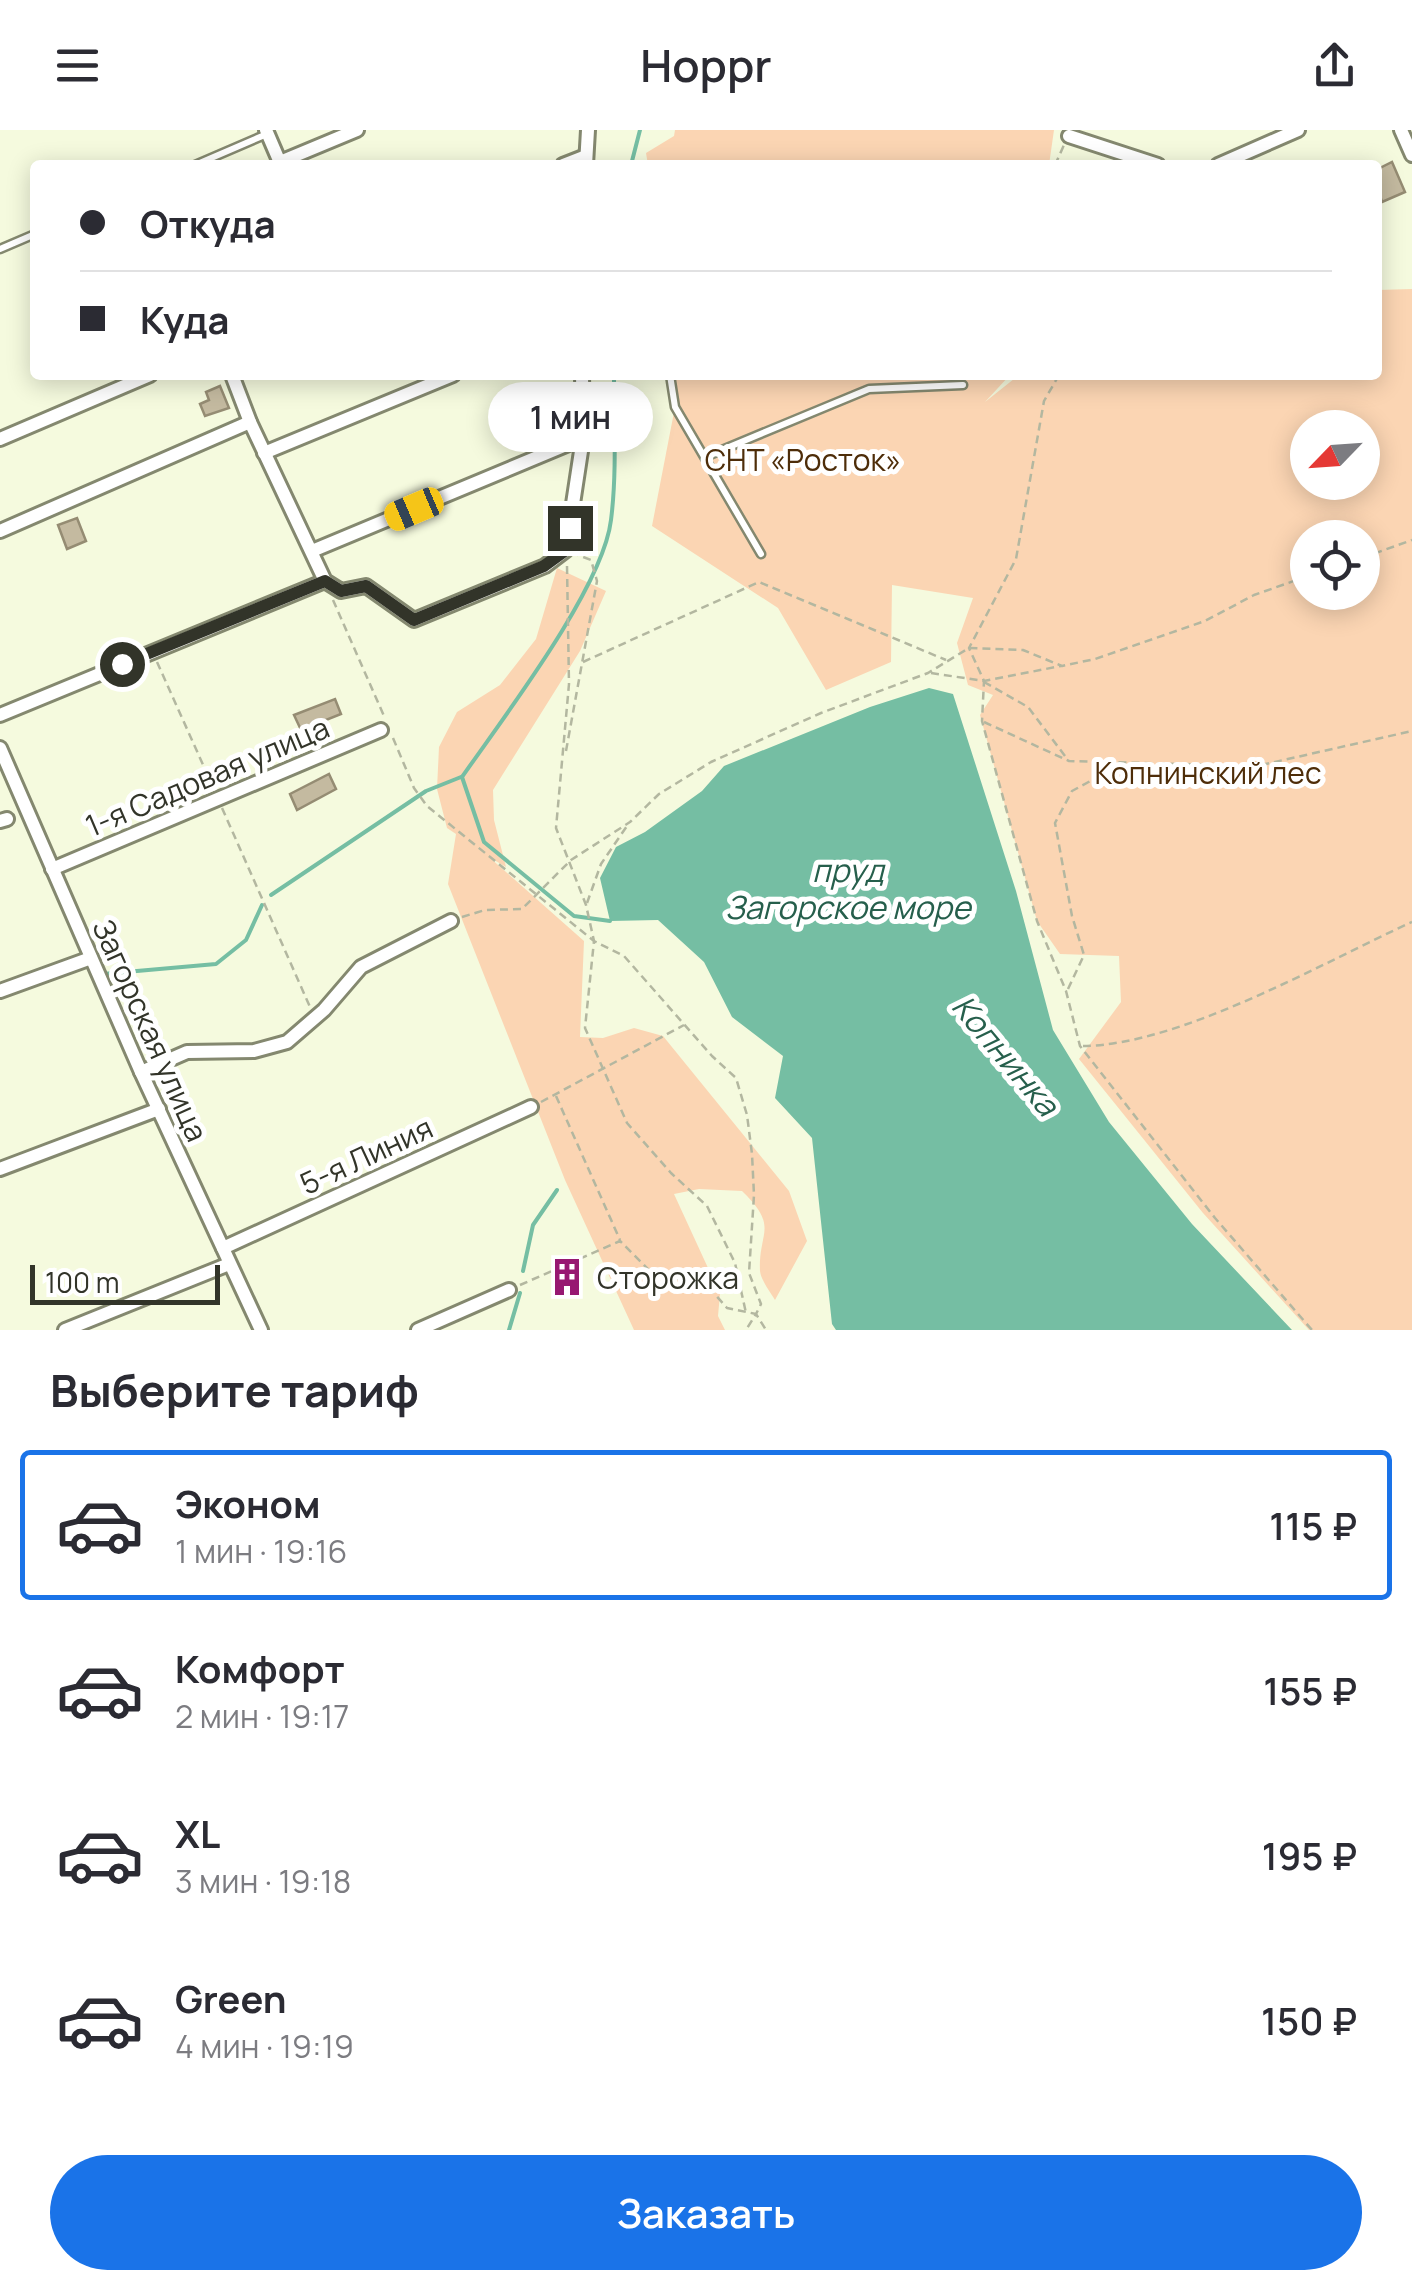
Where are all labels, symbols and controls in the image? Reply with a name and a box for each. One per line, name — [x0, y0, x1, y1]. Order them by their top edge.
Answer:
text: Hoppr — [640, 34, 772, 96]
icon: menu — [50, 38, 105, 93]
icon: share — [1307, 38, 1362, 93]
text: Откуда — [140, 197, 276, 249]
text: Куда — [140, 293, 229, 345]
callout: 1 мин — [488, 383, 652, 453]
text: 1 мин — [530, 395, 611, 439]
north arrow — [1290, 410, 1380, 500]
map controls — [1290, 410, 1380, 610]
park label: СНТ «Росток» — [705, 439, 901, 480]
car — [381, 483, 447, 535]
route end — [548, 506, 593, 551]
button: locate — [1290, 520, 1380, 610]
route start — [100, 642, 145, 687]
street label: 1-я Садовая улица — [79, 706, 335, 846]
park label: Копнинский лес — [1095, 752, 1321, 793]
water label: пруд Загорское море — [725, 848, 973, 929]
street label: Загорская улица — [84, 912, 218, 1148]
water label: Копнинка — [943, 985, 1071, 1126]
street label: 5-я Линия — [293, 1106, 439, 1204]
building icon: Сторожка — [546, 1256, 588, 1298]
place label: Сторожка — [597, 1257, 739, 1298]
scale bar — [30, 1260, 220, 1304]
text: 100 m — [45, 1263, 119, 1301]
text: Выберите тариф — [50, 1359, 419, 1421]
text: Эконом — [175, 1477, 321, 1529]
icon: car — [55, 1480, 145, 1570]
text: 115 ₽ — [1269, 1499, 1357, 1551]
text: 1 мин · 19:16 — [175, 1529, 347, 1573]
text: Комфорт — [175, 1642, 345, 1694]
icon: car — [55, 1645, 145, 1735]
text: 155 ₽ — [1263, 1664, 1357, 1716]
text: 2 мин · 19:17 — [175, 1694, 349, 1738]
text: XL — [175, 1807, 220, 1859]
icon: car — [55, 1810, 145, 1900]
text: 195 ₽ — [1262, 1829, 1357, 1881]
text: 3 мин · 19:18 — [175, 1859, 351, 1903]
text: Green — [175, 1972, 287, 2024]
icon: car — [55, 1975, 145, 2065]
text: 150 ₽ — [1261, 1994, 1357, 2046]
text: 4 мин · 19:19 — [175, 2024, 354, 2068]
button: Заказать — [50, 2155, 1362, 2270]

